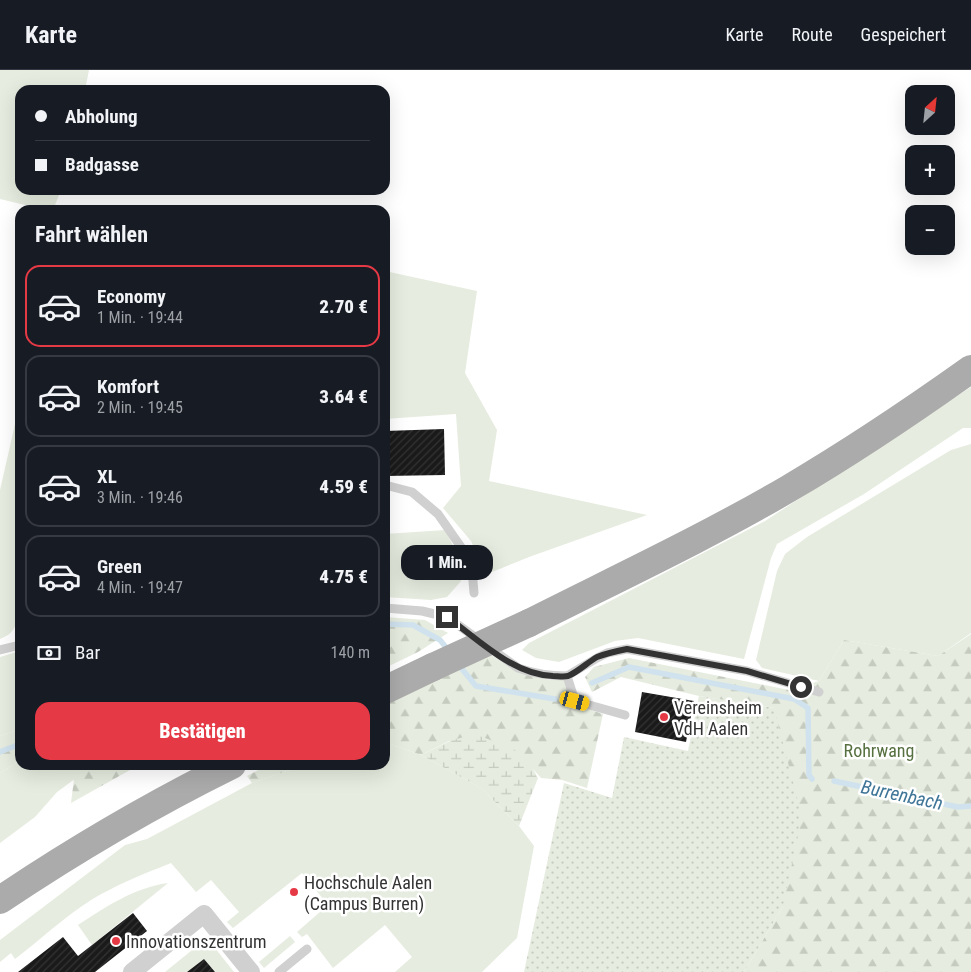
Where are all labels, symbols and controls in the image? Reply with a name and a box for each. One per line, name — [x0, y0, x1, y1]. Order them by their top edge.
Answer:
text: Karte — [25, 21, 77, 49]
text: Karte — [725, 24, 764, 45]
text: Route — [792, 24, 833, 45]
text: Gespeichert — [861, 24, 946, 45]
north arrow — [905, 85, 955, 135]
map controls — [905, 85, 955, 255]
text: Abholung — [65, 105, 138, 128]
button: + — [905, 145, 955, 195]
text: Badgasse — [65, 153, 139, 176]
button: − — [905, 205, 955, 255]
text: Fahrt wählen — [35, 222, 148, 247]
icon: car — [37, 284, 82, 329]
text: Economy — [97, 285, 166, 308]
text: 2.70 € — [319, 295, 368, 318]
text: 1 Min. · 19:44 — [97, 308, 183, 327]
icon: car — [37, 374, 82, 419]
text: Komfort — [97, 375, 159, 398]
text: 3.64 € — [319, 385, 368, 408]
text: 2 Min. · 19:45 — [97, 398, 183, 417]
icon: car — [37, 464, 82, 509]
text: XL — [97, 465, 117, 488]
text: 4.59 € — [319, 475, 368, 498]
text: 3 Min. · 19:46 — [97, 488, 183, 507]
callout: 1 Min. — [401, 544, 493, 580]
text: 1 Min. — [427, 553, 467, 572]
icon: car — [37, 554, 82, 599]
text: Green — [97, 555, 142, 578]
text: 4.75 € — [319, 565, 368, 588]
text: 4 Min. · 19:47 — [97, 578, 183, 597]
route end — [436, 606, 458, 628]
icon: cash — [35, 639, 63, 667]
text: Bar — [75, 641, 100, 664]
text: 140 m — [331, 643, 370, 662]
route start — [790, 676, 812, 698]
car — [558, 690, 591, 712]
place label: Vereinsheim VdH Aalen — [674, 697, 762, 739]
button: Bestätigen — [35, 702, 370, 760]
marker: Vereinsheim VdH Aalen — [658, 711, 670, 723]
park label: Rohrwang — [844, 740, 914, 761]
water label: Burrenbach — [859, 775, 945, 815]
place label: Hochschule Aalen (Campus Burren) — [304, 872, 432, 915]
marker: Hochschule Aalen (Campus Burren) — [288, 886, 300, 898]
place label: Innovationszentrum — [126, 931, 266, 952]
marker: Innovationszentrum — [110, 935, 122, 947]

